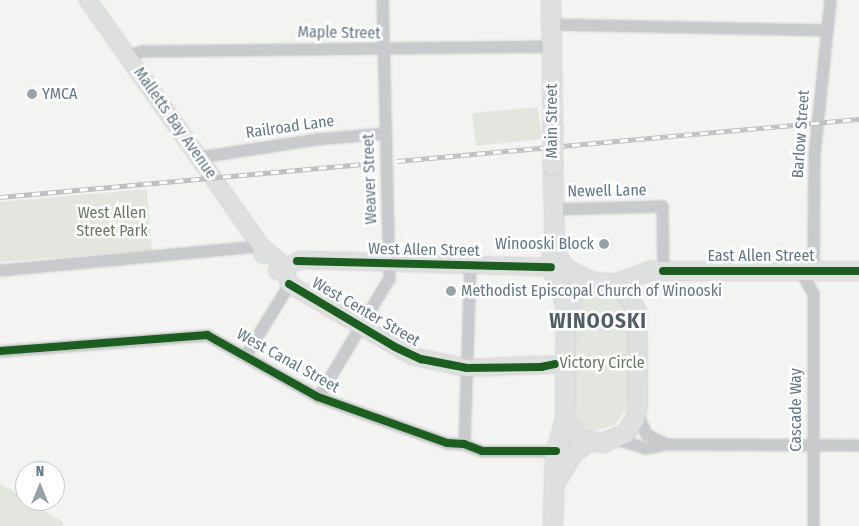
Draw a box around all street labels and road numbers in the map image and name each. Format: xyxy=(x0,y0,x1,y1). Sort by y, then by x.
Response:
street label: Maple Street xyxy=(297,23,381,43)
street label: Malletts Bay Avenue xyxy=(129,64,221,182)
street label: Main Street xyxy=(542,84,562,158)
street label: Barlow Street xyxy=(788,89,814,179)
street label: Railroad Lane xyxy=(244,111,336,143)
street label: Weaver Street xyxy=(359,133,381,225)
street label: Newell Lane xyxy=(567,181,647,201)
street label: West Allen Street xyxy=(368,239,480,261)
street label: East Allen Street xyxy=(707,246,815,266)
street label: West Center Street xyxy=(309,273,423,351)
street label: West Canal Street xyxy=(233,325,343,397)
street label: Cascade Way xyxy=(786,368,806,452)

